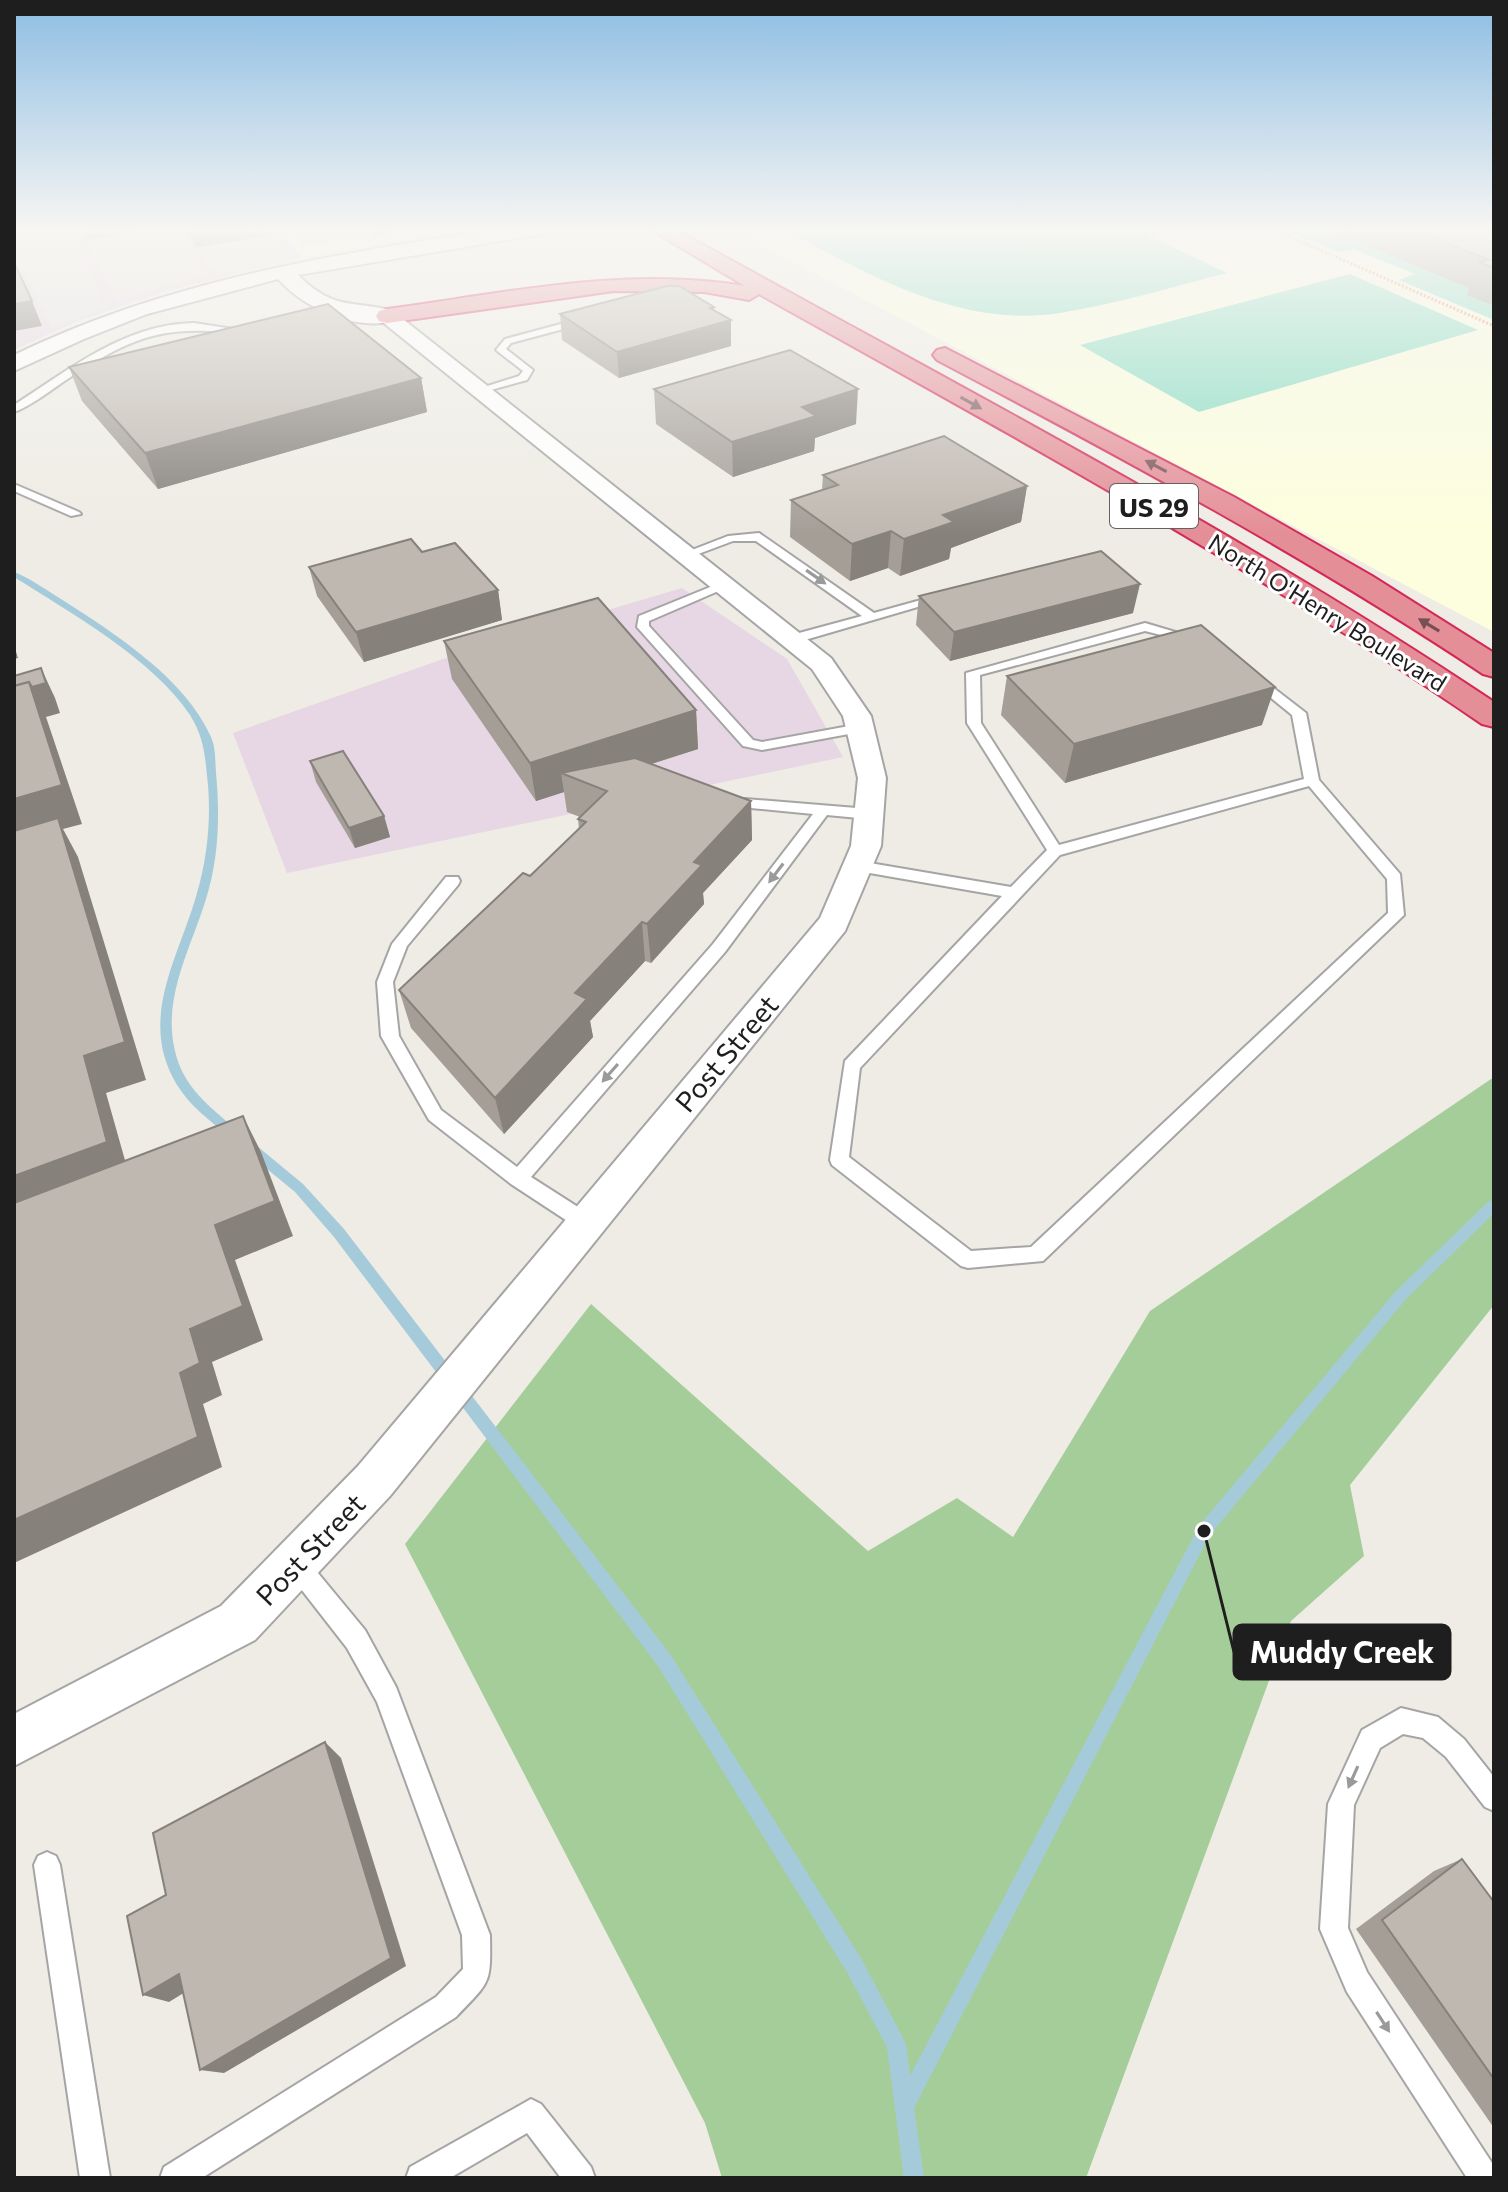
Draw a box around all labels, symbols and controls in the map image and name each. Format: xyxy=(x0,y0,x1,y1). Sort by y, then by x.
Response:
one-way arrow xyxy=(960,395,982,409)
one-way arrow xyxy=(1144,459,1167,472)
road number: US 29 xyxy=(1110,484,1198,528)
street label: North O'Henry Boulevard xyxy=(1204,527,1452,697)
one-way arrow xyxy=(805,569,826,584)
one-way arrow xyxy=(1418,618,1440,632)
one-way arrow xyxy=(768,863,784,883)
street label: Post Street xyxy=(667,988,785,1118)
one-way arrow xyxy=(602,1063,619,1083)
street label: Post Street xyxy=(248,1486,372,1612)
callout: Muddy Creek xyxy=(1234,1625,1450,1679)
text: Muddy Creek xyxy=(1250,1632,1434,1669)
one-way arrow xyxy=(1346,1766,1360,1789)
one-way arrow xyxy=(1375,2012,1390,2033)

